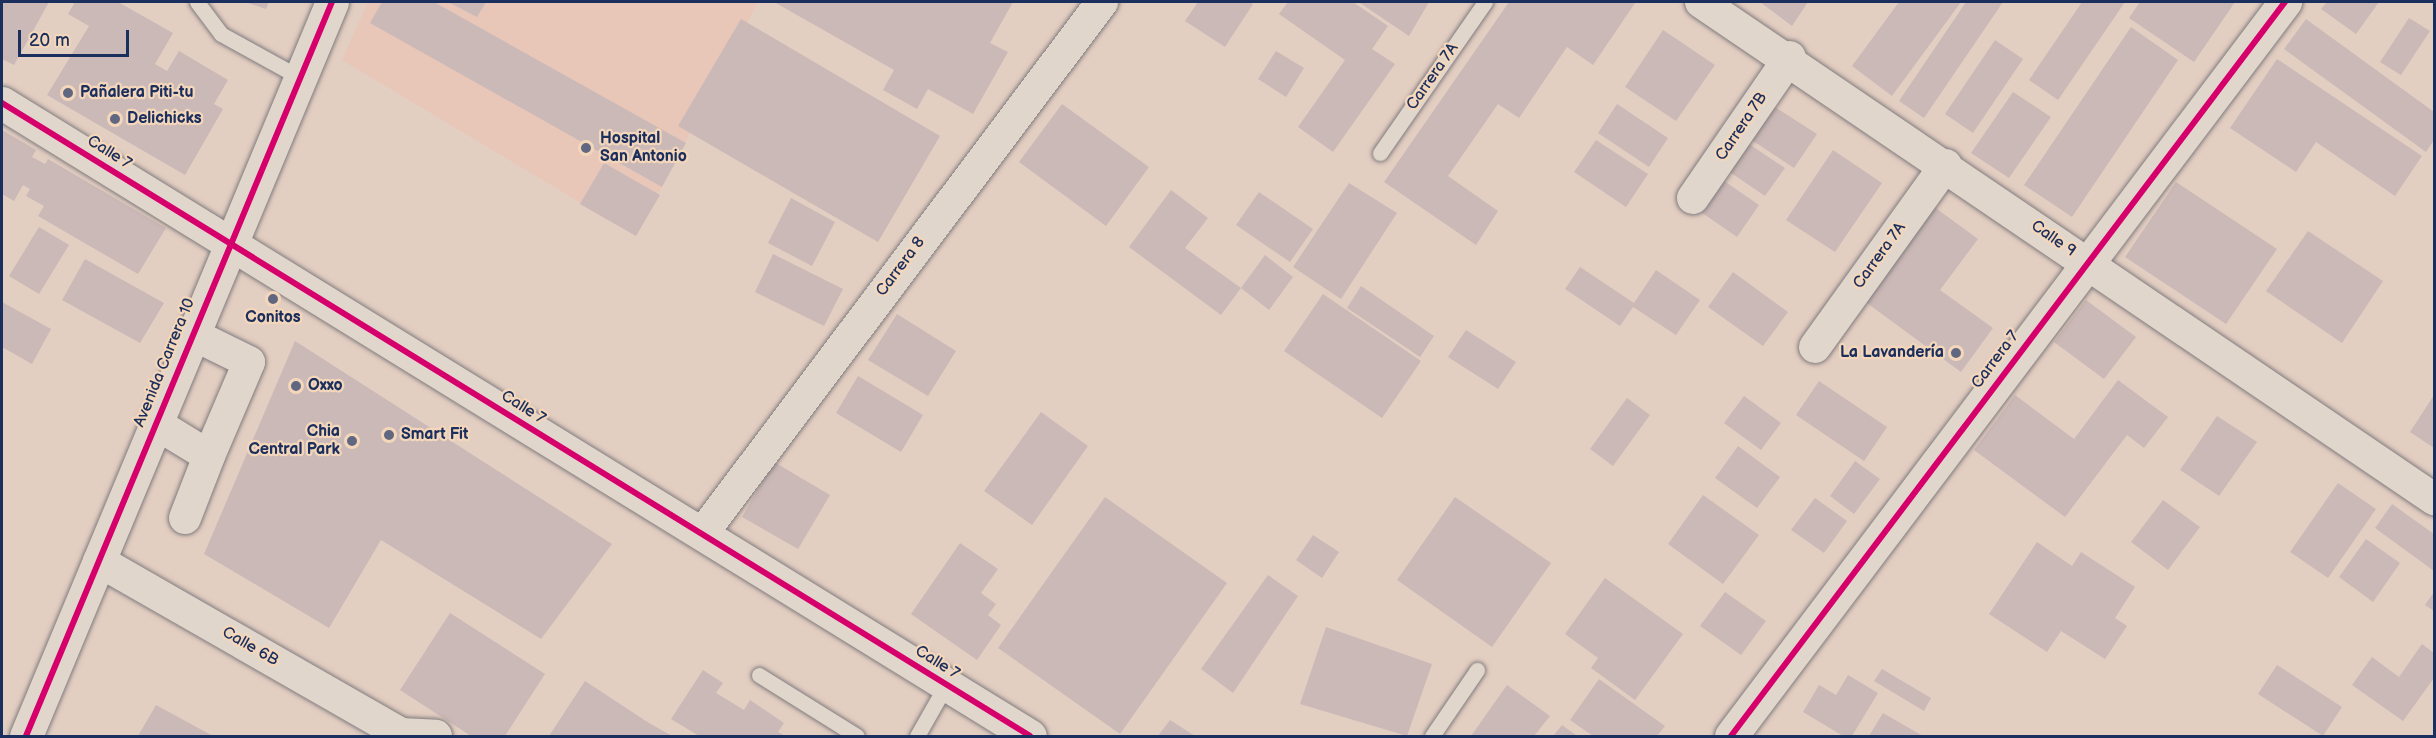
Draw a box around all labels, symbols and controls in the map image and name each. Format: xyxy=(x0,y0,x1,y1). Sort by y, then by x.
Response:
scale bar xyxy=(21,18,132,56)
text: 20 m xyxy=(29,30,70,51)
street label: Carrera 7A xyxy=(1403,40,1463,114)
place label: Pañalera Piti-tu xyxy=(80,83,193,103)
marker: Pañalera Piti-tu xyxy=(61,86,75,100)
street label: Carrera 7B xyxy=(1712,89,1772,165)
place label: Delichicks xyxy=(127,109,202,129)
marker: Delichicks xyxy=(108,112,122,126)
place label: Hospital San Antonio xyxy=(600,129,687,167)
street label: Calle 7 xyxy=(83,132,135,174)
marker: Hospital San Antonio xyxy=(577,139,595,157)
street label: Calle 9 xyxy=(2027,217,2079,261)
street label: Carrera 7A xyxy=(1849,219,1911,293)
street label: Carrera 8 xyxy=(872,234,930,300)
marker: Conitos xyxy=(266,292,280,306)
street label: Avenida Carrera 10 xyxy=(130,296,200,430)
place label: Conitos xyxy=(245,308,301,328)
street label: Carrera 7 xyxy=(1968,327,2024,393)
place label: La Lavandería xyxy=(1840,343,1944,363)
marker: La Lavandería xyxy=(1949,346,1963,360)
place label: Oxxo xyxy=(308,376,343,396)
marker: Oxxo xyxy=(289,379,303,393)
street label: Calle 7 xyxy=(497,387,549,429)
place label: Chia Central Park xyxy=(248,422,340,460)
place label: Smart Fit xyxy=(401,425,468,445)
marker: Smart Fit xyxy=(382,428,396,442)
marker: Chia Central Park xyxy=(345,434,359,448)
street label: Calle 6B xyxy=(218,623,282,671)
street label: Calle 7 xyxy=(911,642,963,684)

